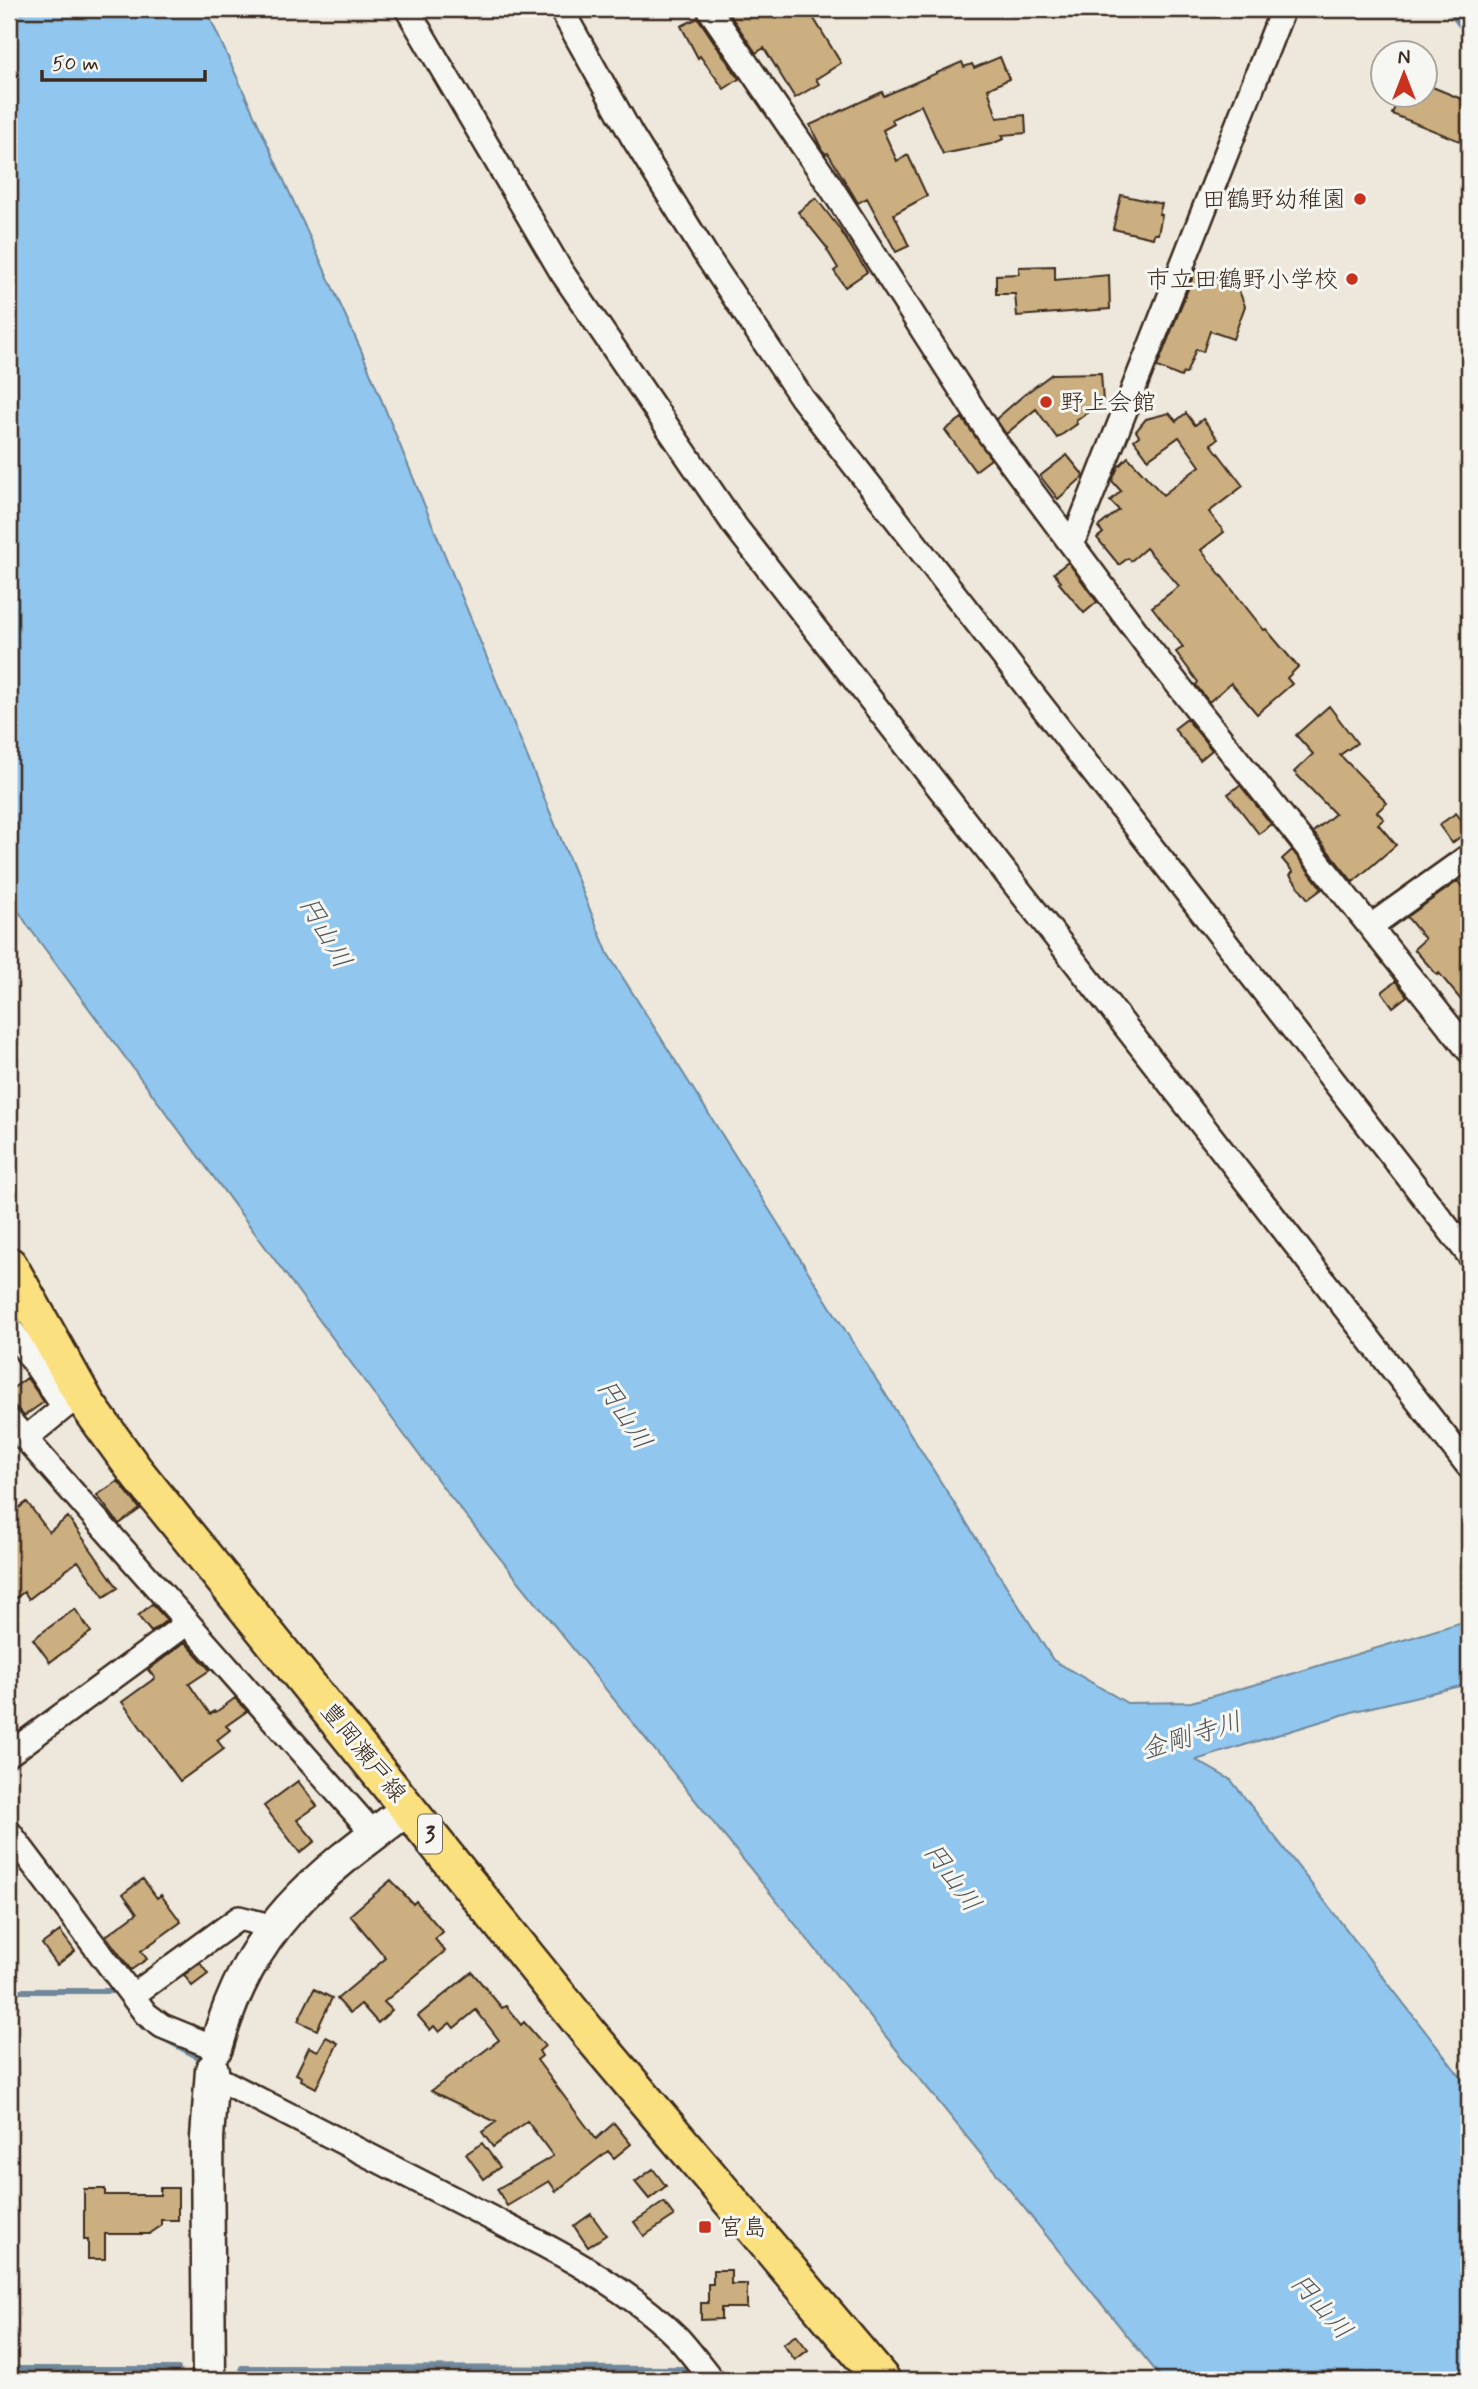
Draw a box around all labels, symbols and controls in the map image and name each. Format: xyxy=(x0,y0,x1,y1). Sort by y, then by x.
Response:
scale bar xyxy=(42,38,205,82)
north arrow xyxy=(1370,38,1440,108)
text: N xyxy=(1398,46,1410,71)
text: 50 m xyxy=(52,50,99,78)
place label: 田鶴野幼稚園 xyxy=(1202,185,1346,216)
marker: 田鶴野幼稚園 xyxy=(1352,191,1368,207)
place label: 市立田鶴野小学校 xyxy=(1146,265,1338,296)
marker: 市立田鶴野小学校 xyxy=(1344,271,1360,287)
place label: 野上会館 xyxy=(1060,388,1156,419)
marker: 野上会館 xyxy=(1038,394,1054,410)
water label: 円山川 xyxy=(290,891,358,975)
water label: 円山川 xyxy=(588,1373,659,1457)
street label: 豊岡瀬戸線 xyxy=(313,1697,413,1809)
water label: 金剛寺川 xyxy=(1137,1705,1246,1768)
road number: 3 xyxy=(418,1814,442,1854)
water label: 円山川 xyxy=(915,1837,988,1920)
place label: 宮島 xyxy=(719,2213,767,2244)
marker: 宮島 xyxy=(697,2219,713,2235)
water label: 円山川 xyxy=(1282,2267,1359,2348)

